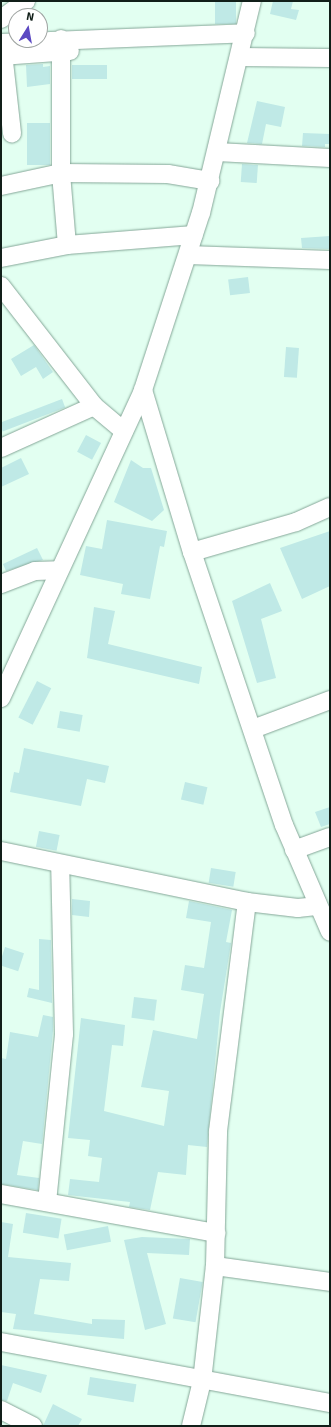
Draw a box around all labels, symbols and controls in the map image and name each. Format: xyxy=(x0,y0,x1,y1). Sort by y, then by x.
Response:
north arrow xyxy=(8,8,48,48)
text: N xyxy=(25,10,35,24)

